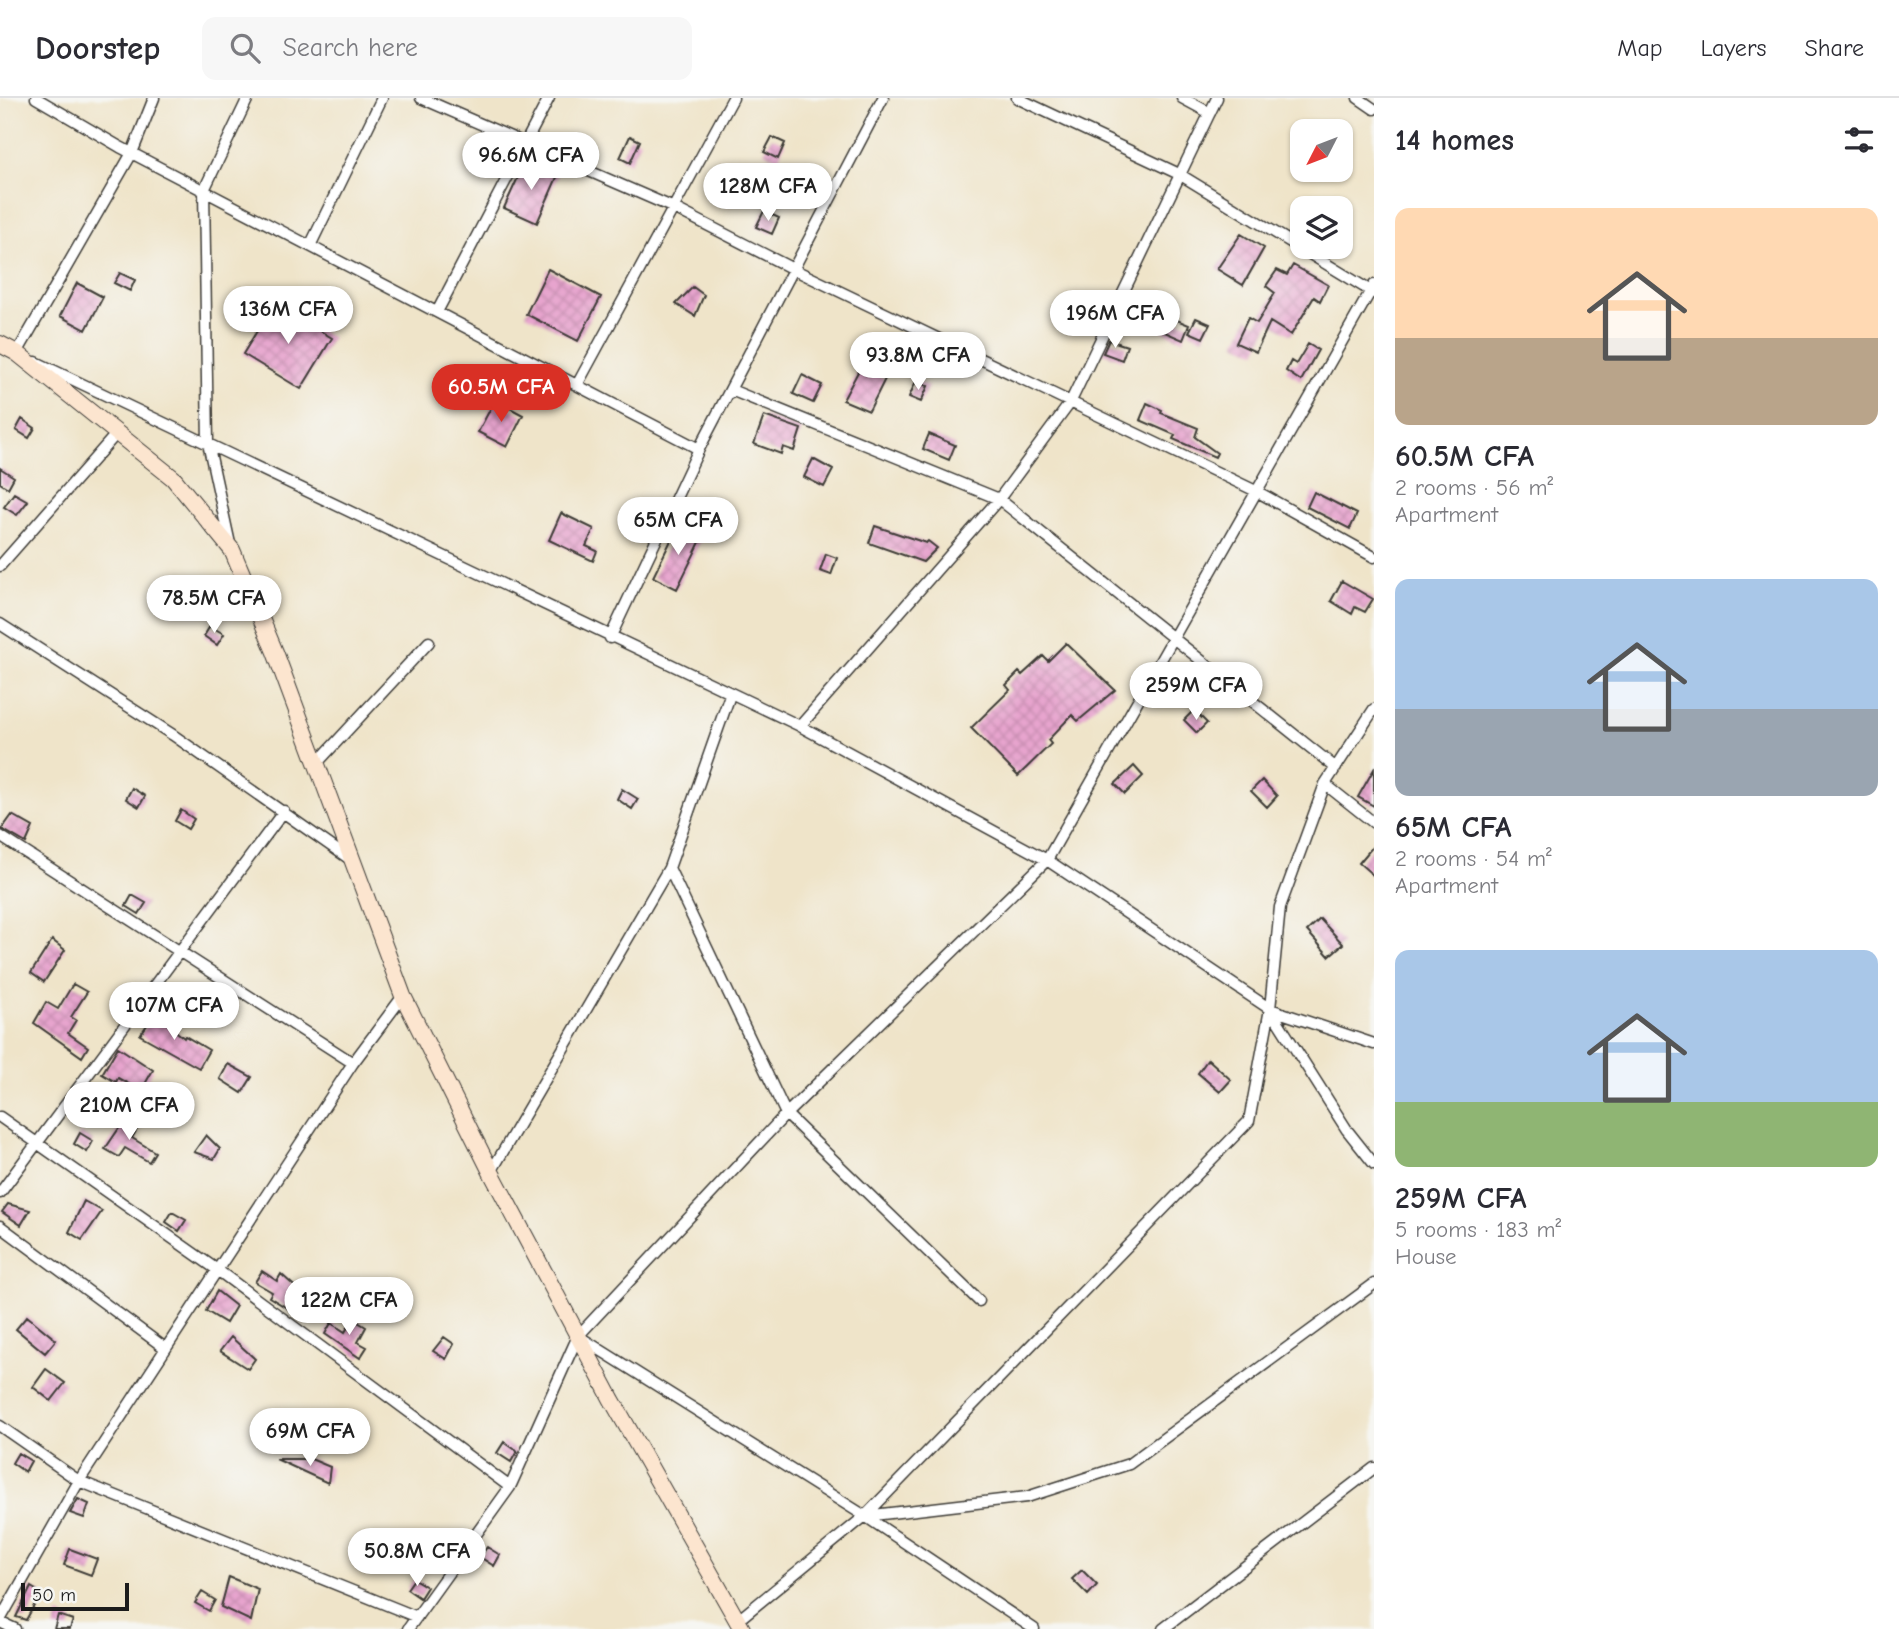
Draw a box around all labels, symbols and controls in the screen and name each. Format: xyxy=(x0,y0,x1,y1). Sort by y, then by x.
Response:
search box xyxy=(202,17,692,80)
text: Doorstep xyxy=(35,29,160,67)
icon: search xyxy=(226,29,264,67)
text: Search here xyxy=(282,33,418,63)
text: Map xyxy=(1617,34,1663,62)
text: Layers xyxy=(1701,34,1766,62)
text: Share xyxy=(1804,34,1864,62)
north arrow xyxy=(1290,119,1353,182)
map controls xyxy=(1290,119,1353,259)
icon: filters xyxy=(1840,121,1878,159)
text: 14 homes xyxy=(1395,123,1514,158)
pin: 96.6M CFA xyxy=(451,132,611,192)
text: 96.6M CFA xyxy=(478,141,584,168)
pin: 128M CFA xyxy=(696,164,840,223)
text: 128M CFA xyxy=(719,172,817,199)
button: layers xyxy=(1290,196,1353,259)
icon: home xyxy=(1574,253,1700,379)
pin: 136M CFA xyxy=(216,286,360,346)
pin: 196M CFA xyxy=(1043,290,1187,350)
text: 136M CFA xyxy=(239,295,337,322)
text: 196M CFA xyxy=(1066,299,1164,326)
pin: 93.8M CFA xyxy=(838,332,998,392)
text: 93.8M CFA xyxy=(866,341,970,368)
pin: 60.5M CFA xyxy=(421,364,581,424)
text: 60.5M CFA xyxy=(448,373,554,400)
text: 60.5M CFA xyxy=(1395,439,1534,474)
text: 2 rooms · 56 m² xyxy=(1395,474,1553,501)
pin: 65M CFA xyxy=(613,498,743,557)
text: Apartment xyxy=(1395,501,1498,528)
text: 65M CFA xyxy=(633,506,723,533)
pin: 78.5M CFA xyxy=(134,575,294,635)
text: 78.5M CFA xyxy=(163,584,265,611)
icon: home xyxy=(1574,624,1700,750)
pin: 259M CFA xyxy=(1124,662,1268,722)
text: 259M CFA xyxy=(1146,671,1246,698)
text: 65M CFA xyxy=(1395,810,1512,845)
text: 2 rooms · 54 m² xyxy=(1395,845,1552,872)
text: Apartment xyxy=(1395,872,1498,899)
pin: 107M CFA xyxy=(102,982,246,1042)
text: 107M CFA xyxy=(125,991,223,1018)
icon: home xyxy=(1574,995,1700,1121)
pin: 210M CFA xyxy=(57,1082,201,1142)
text: 210M CFA xyxy=(80,1091,178,1118)
text: 259M CFA xyxy=(1395,1181,1527,1216)
text: 5 rooms · 183 m² xyxy=(1395,1216,1561,1243)
text: House xyxy=(1395,1243,1457,1270)
pin: 122M CFA xyxy=(277,1278,421,1337)
text: 122M CFA xyxy=(300,1286,398,1313)
pin: 69M CFA xyxy=(245,1408,375,1468)
text: 69M CFA xyxy=(265,1417,355,1444)
pin: 50.8M CFA xyxy=(337,1528,497,1588)
text: 50.8M CFA xyxy=(364,1537,470,1564)
scale bar xyxy=(21,1580,130,1612)
text: 50 m xyxy=(32,1584,76,1606)

